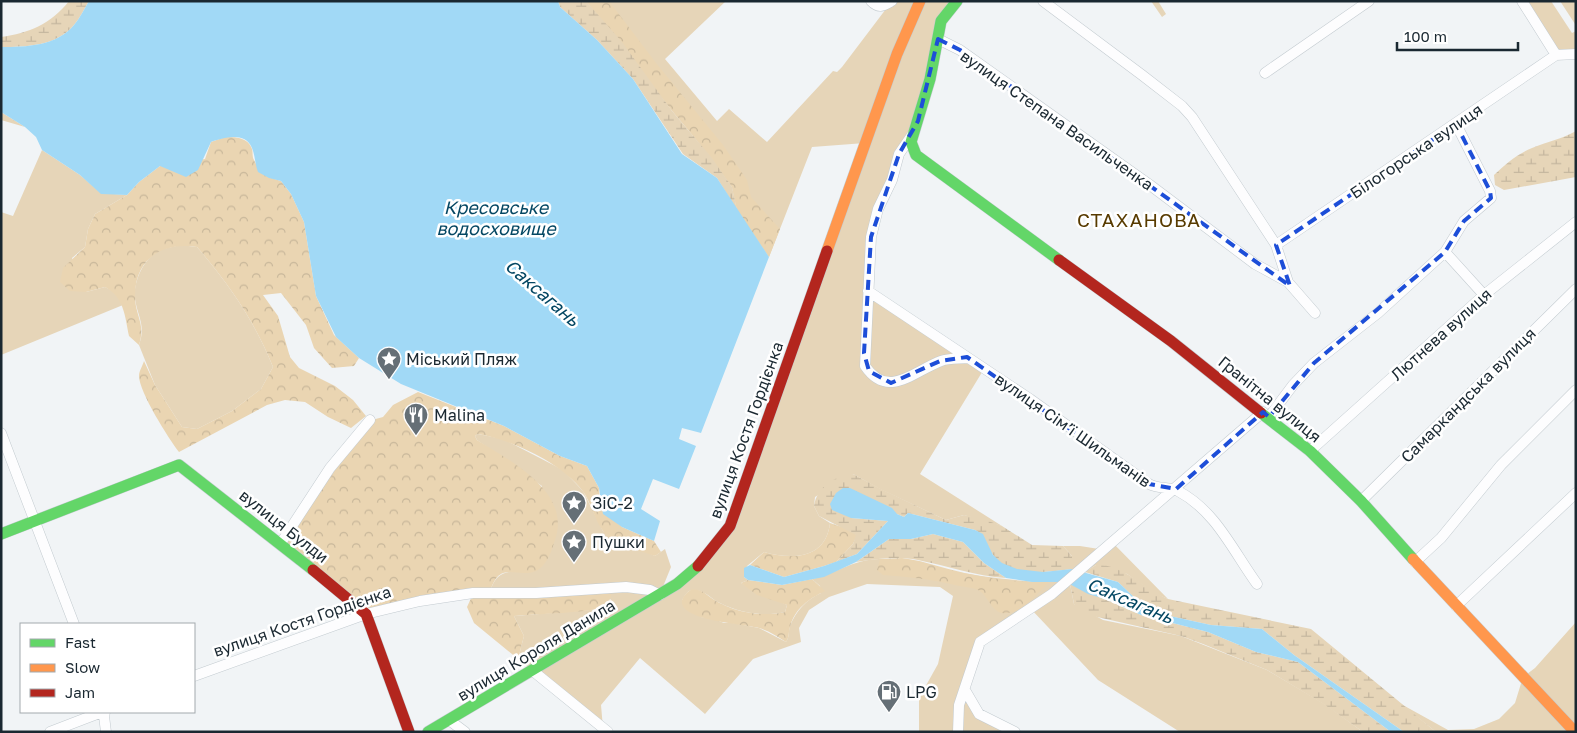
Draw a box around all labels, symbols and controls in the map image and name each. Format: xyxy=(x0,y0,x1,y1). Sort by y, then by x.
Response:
scale bar xyxy=(1397,20,1518,52)
text: 100 m xyxy=(1404,27,1447,45)
street label: вулиця Степана Васильченка xyxy=(957,46,1157,194)
street label: Білогорська вулиця xyxy=(1346,99,1486,203)
water label: Кресовське водосховище xyxy=(436,196,557,239)
district label: СТАХАНОВА xyxy=(1077,208,1201,231)
water label: Саксагань xyxy=(501,254,585,331)
street label: Лютнева вулиця xyxy=(1387,284,1495,384)
street label: Самаркандська вулиця xyxy=(1396,323,1540,467)
street label: вулиця Костя Гордієнка xyxy=(705,339,787,521)
place icon: Міський Пляж xyxy=(376,346,402,380)
place label: Міський Пляж xyxy=(406,349,517,369)
street label: Гранітна вулиця xyxy=(1215,351,1325,447)
street label: вулиця Сімʼї Шильманів xyxy=(991,369,1155,491)
restaurant icon: Malina xyxy=(403,402,429,436)
place label: Malina xyxy=(434,405,485,425)
street label: вулиця Булди xyxy=(236,485,332,567)
place icon: ЗіС-2 xyxy=(561,490,587,524)
place label: ЗіС-2 xyxy=(592,493,633,513)
place icon: Пушки xyxy=(561,529,587,563)
place label: Пушки xyxy=(592,532,645,552)
water label: Саксагань xyxy=(1084,572,1177,628)
street label: вулиця Костя Гордієнка xyxy=(210,581,394,661)
street label: вулиця Короля Данила xyxy=(453,595,619,705)
legend xyxy=(20,623,195,713)
text: Fast xyxy=(65,633,96,651)
text: Slow xyxy=(65,658,100,676)
fuel station icon: LPG xyxy=(876,679,902,713)
place label: LPG xyxy=(906,682,937,702)
text: Jam xyxy=(65,683,95,701)

